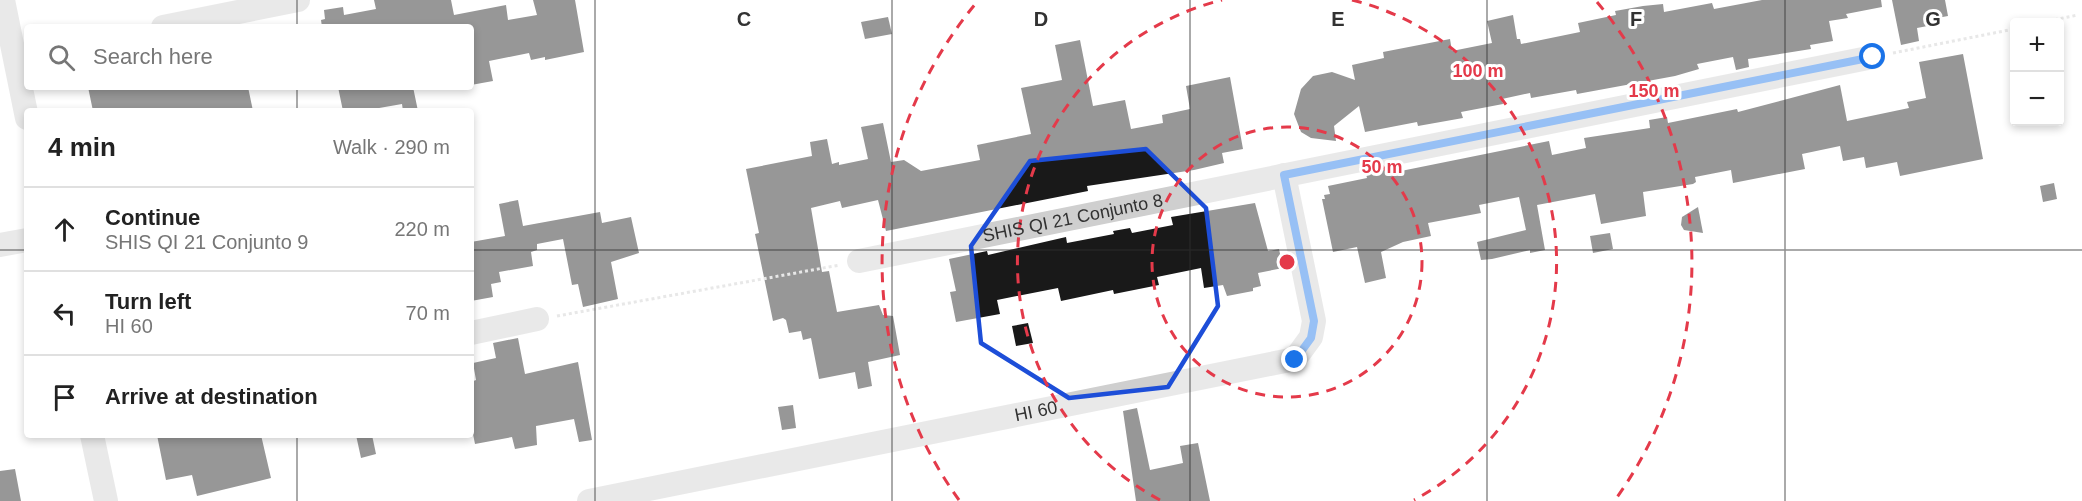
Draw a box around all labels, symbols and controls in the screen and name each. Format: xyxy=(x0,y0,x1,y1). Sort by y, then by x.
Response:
text: C xyxy=(737,8,751,30)
text: D xyxy=(1034,8,1048,30)
text: E xyxy=(1331,8,1345,30)
text: F xyxy=(1630,8,1642,30)
text: G xyxy=(1925,8,1941,30)
map controls xyxy=(2010,18,2064,126)
button: + xyxy=(2010,18,2064,72)
search box xyxy=(24,24,474,90)
icon: search xyxy=(45,41,78,74)
route start xyxy=(1859,43,1885,69)
text: Search here xyxy=(93,44,213,69)
text: 100 m xyxy=(1452,61,1504,81)
button: − xyxy=(2010,72,2064,126)
text: 150 m xyxy=(1628,81,1680,101)
text: 4 min xyxy=(48,132,116,162)
text: Walk · 290 m xyxy=(333,136,450,158)
text: 50 m xyxy=(1361,157,1403,177)
street label: SHIS QI 21 Conjunto 8 xyxy=(981,190,1165,246)
text: Continue xyxy=(105,205,200,230)
icon: ahead xyxy=(48,213,81,246)
text: 220 m xyxy=(394,218,450,240)
text: SHIS QI 21 Conjunto 9 xyxy=(105,231,308,253)
centre of rings xyxy=(1277,252,1297,272)
text: Turn left xyxy=(105,289,191,314)
icon: left xyxy=(48,297,81,330)
text: 70 m xyxy=(406,302,450,324)
text: HI 60 xyxy=(105,315,153,337)
route end xyxy=(1281,346,1307,372)
icon: arrive xyxy=(48,381,81,414)
text: Arrive at destination xyxy=(105,384,318,409)
street label: HI 60 xyxy=(1013,397,1059,425)

